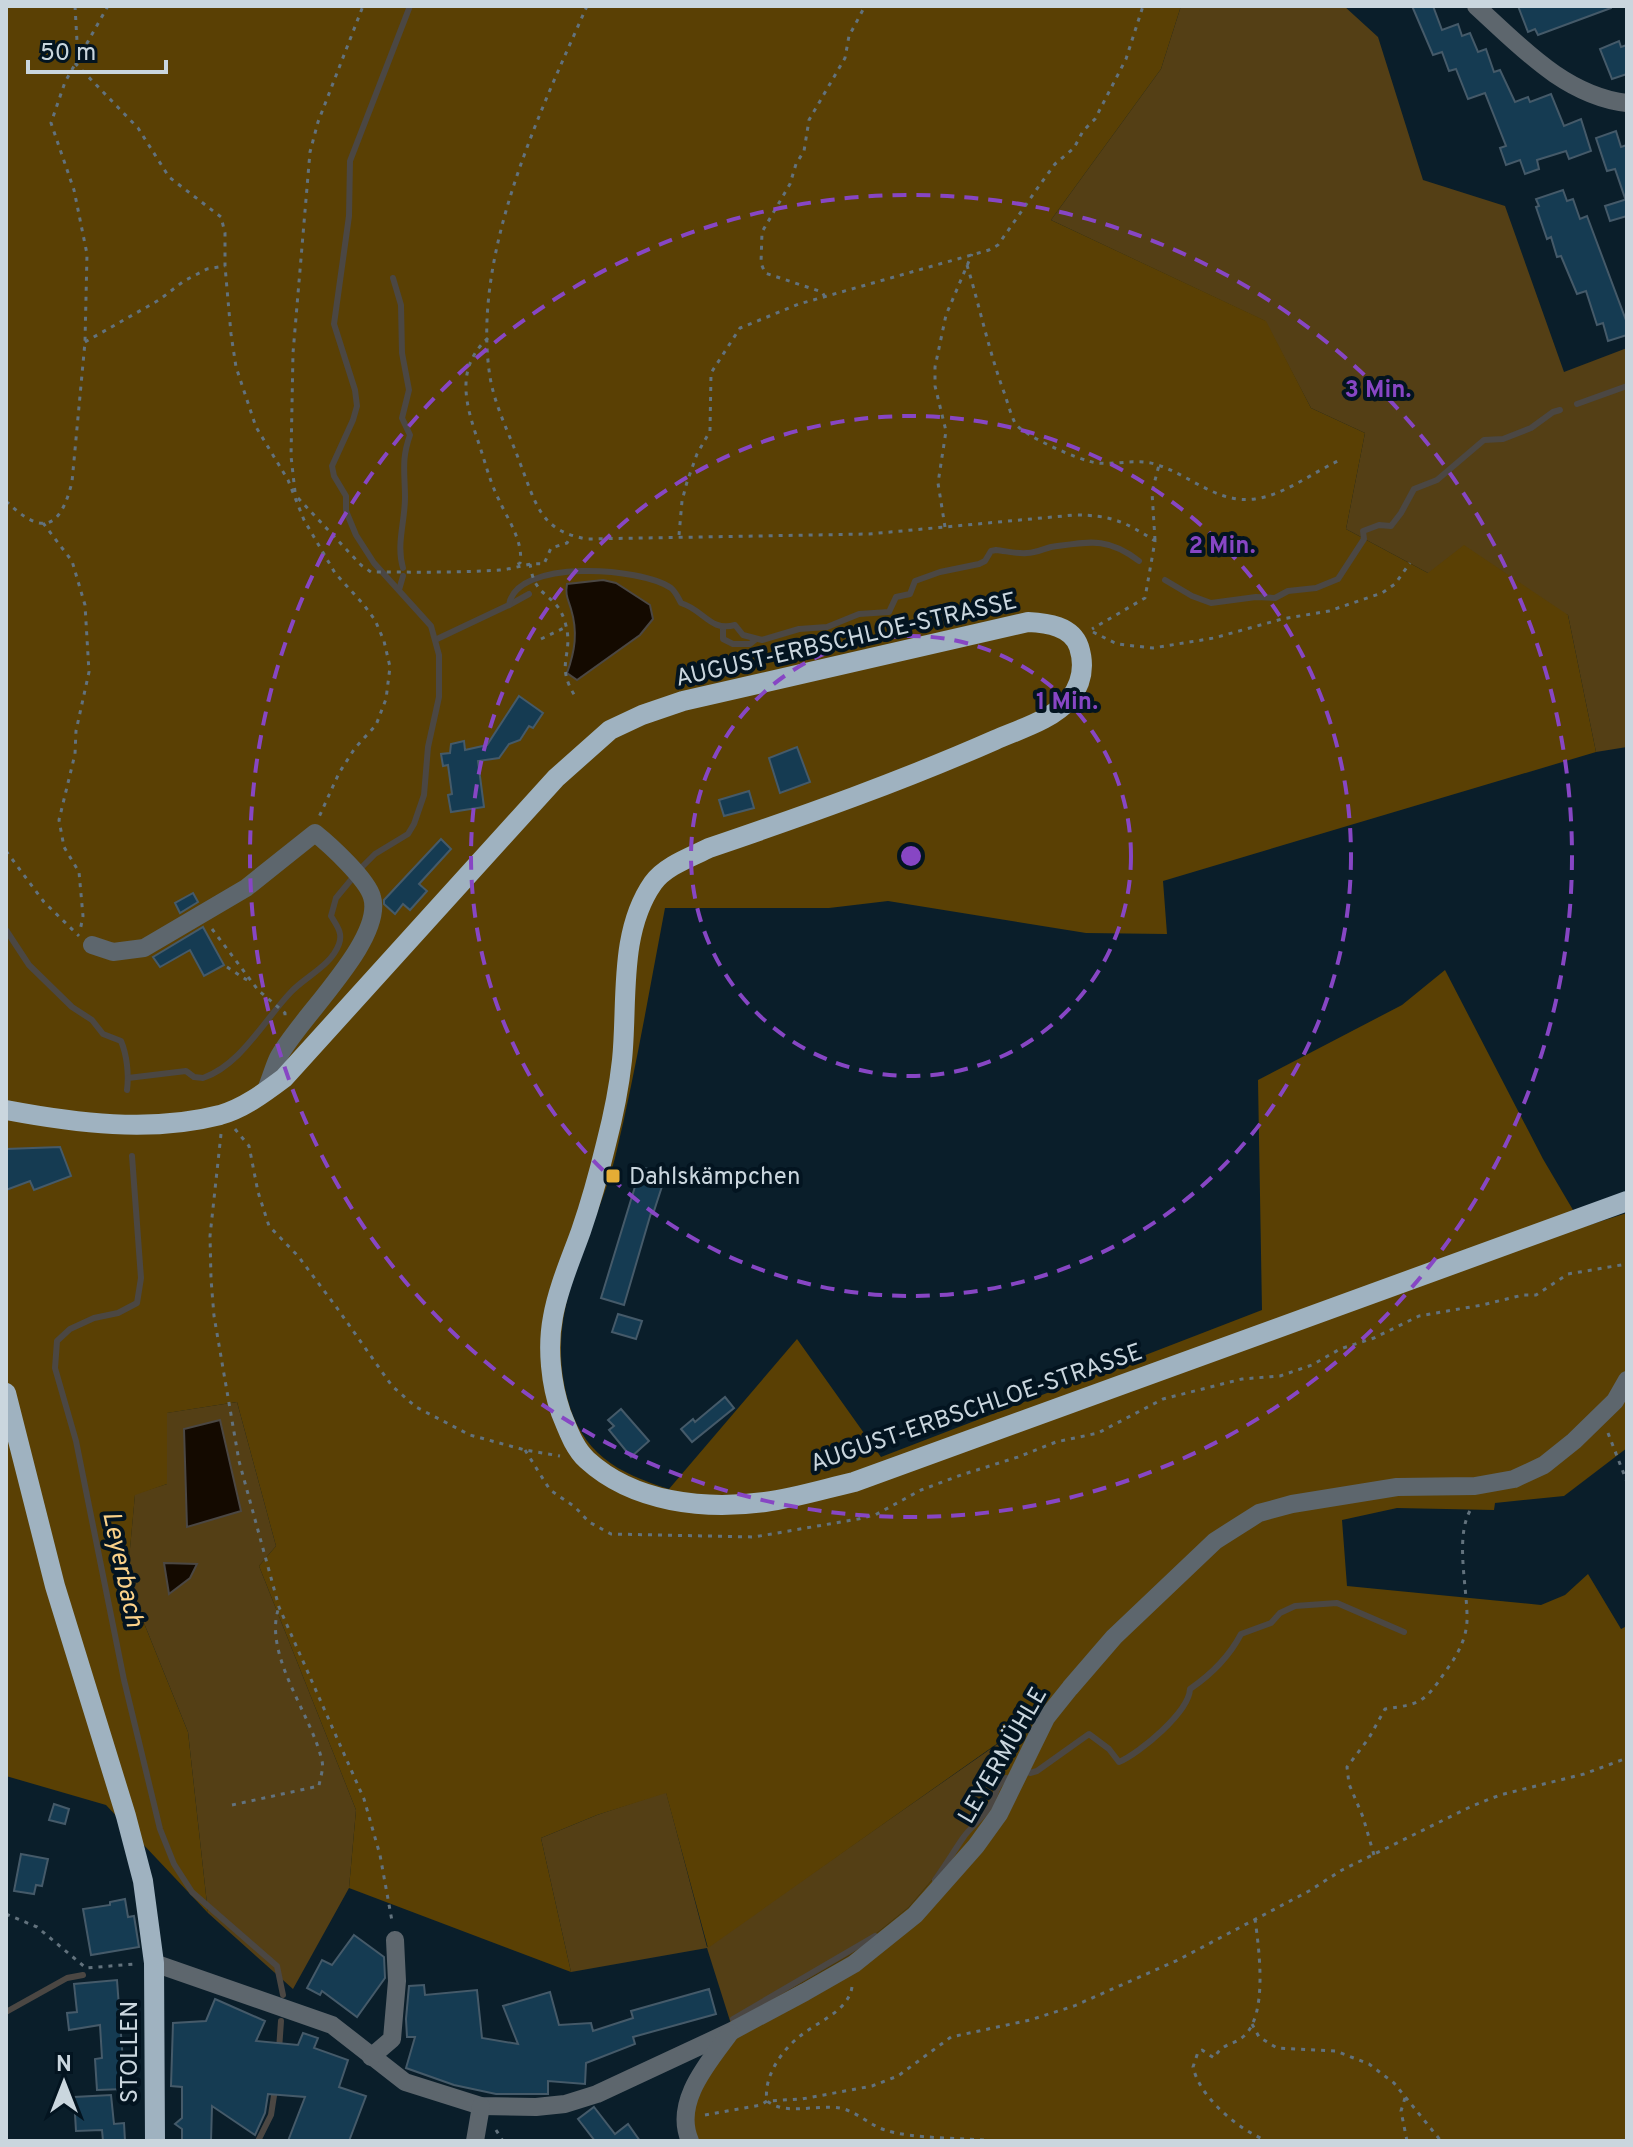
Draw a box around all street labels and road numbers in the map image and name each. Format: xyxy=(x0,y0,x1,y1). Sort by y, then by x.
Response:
street label: AUGUST-ERBSCHLOE-STRASSE xyxy=(673,587,1020,695)
street label: AUGUST-ERBSCHLOE-STRASSE xyxy=(807,1338,1147,1480)
street label: LEYERMÜHLE xyxy=(951,1681,1055,1830)
street label: STOLLEN xyxy=(116,2001,146,2103)

